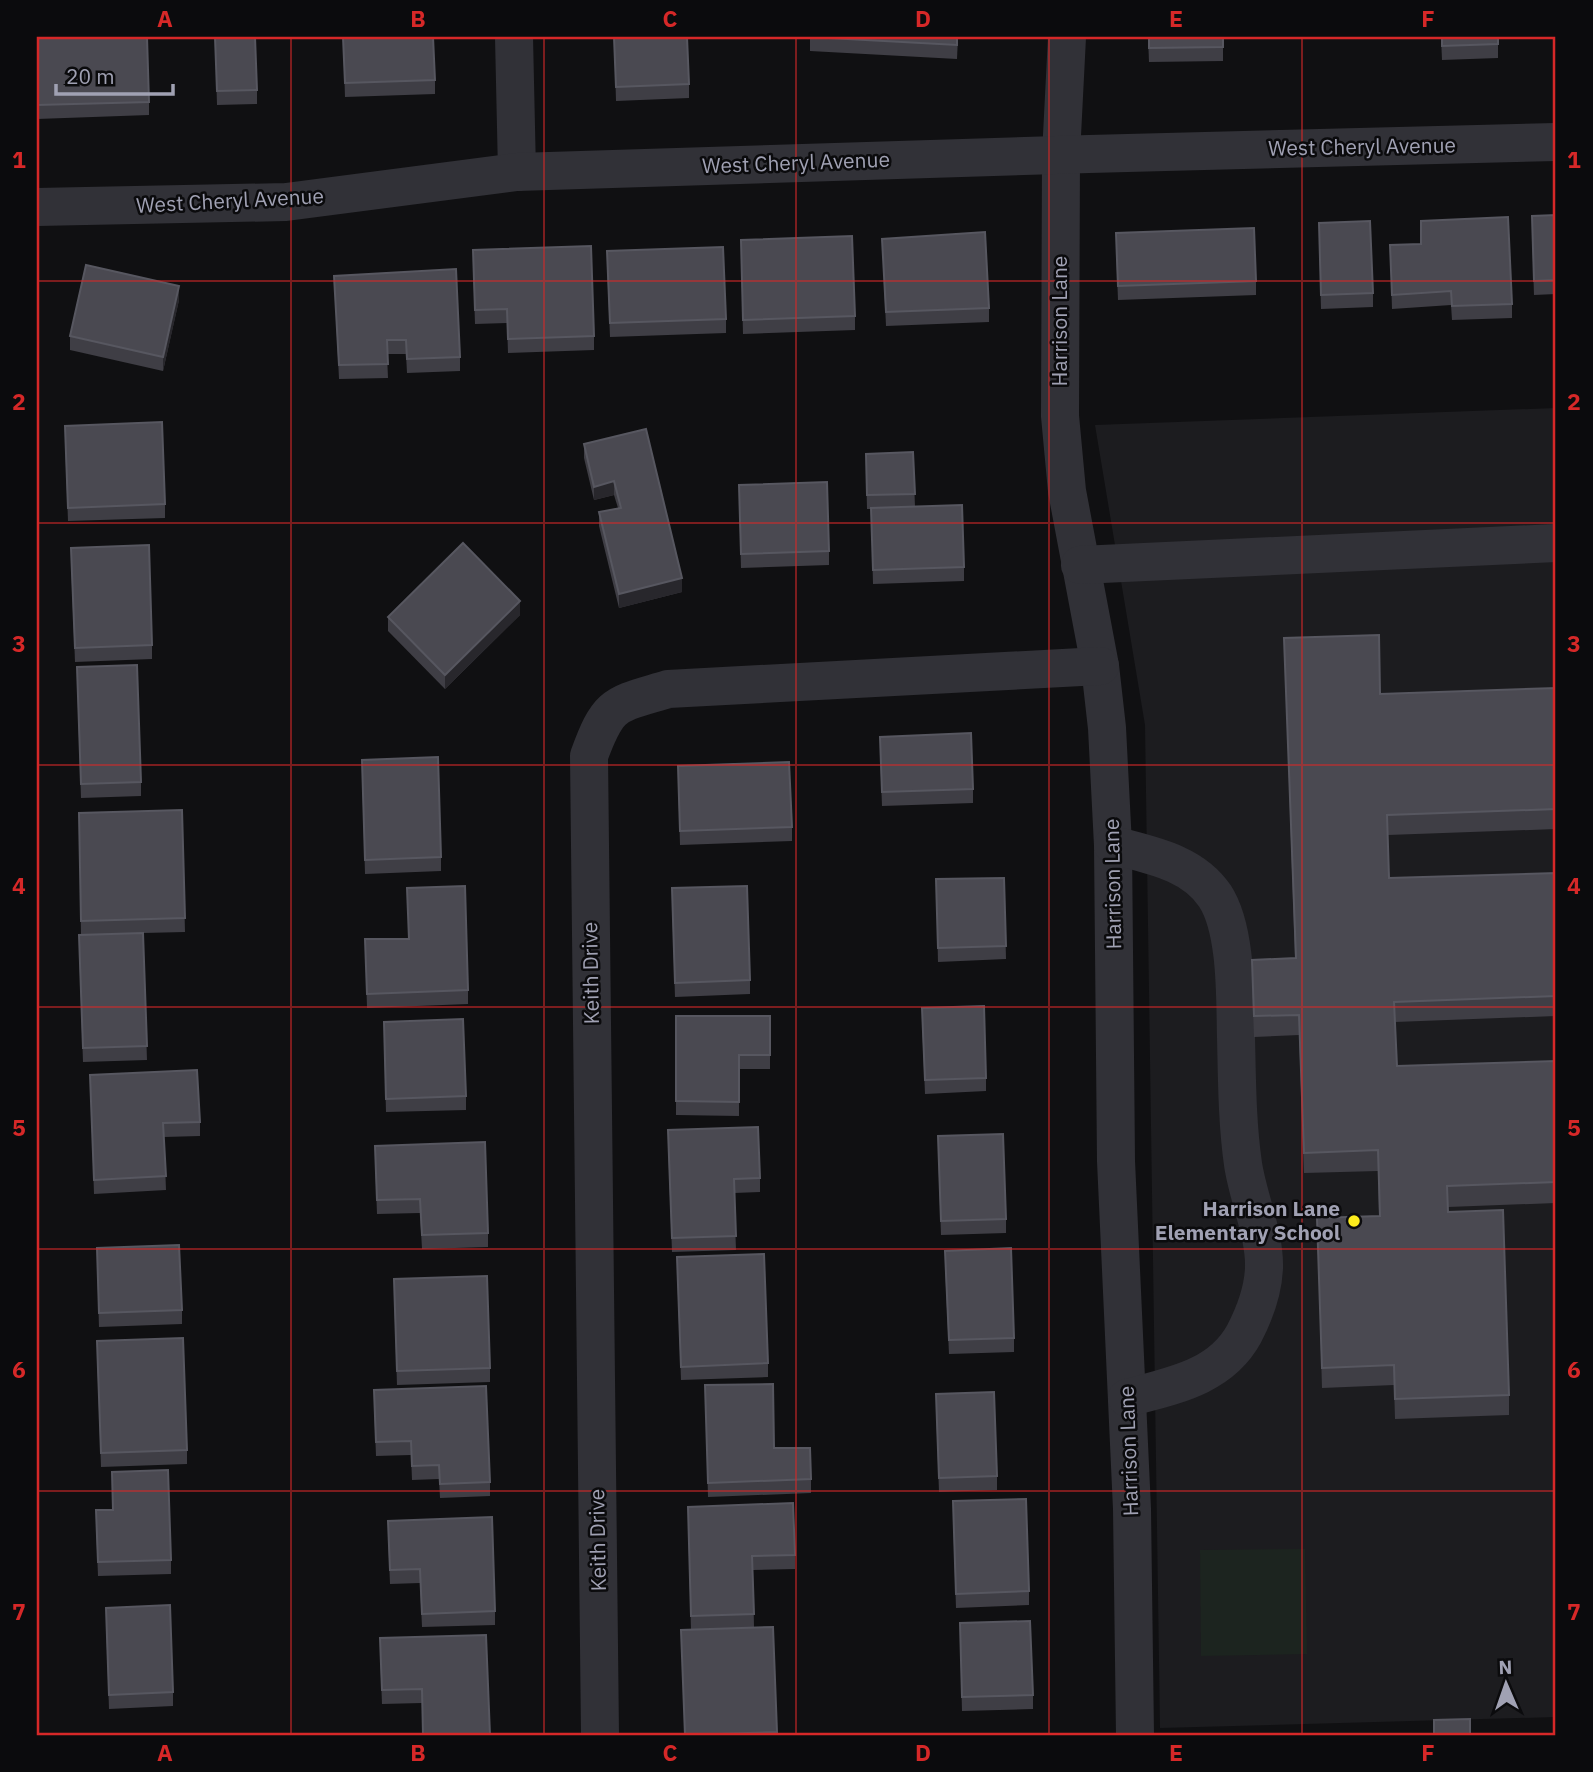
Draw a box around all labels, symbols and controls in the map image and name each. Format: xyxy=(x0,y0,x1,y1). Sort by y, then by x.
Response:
text: A xyxy=(157,3,173,33)
text: B xyxy=(410,3,426,33)
text: C xyxy=(663,3,678,33)
text: D xyxy=(915,3,931,33)
text: E xyxy=(1169,3,1183,33)
text: F xyxy=(1421,3,1435,33)
scale bar xyxy=(56,52,173,96)
text: 20 m xyxy=(66,62,115,90)
street label: West Cheryl Avenue xyxy=(1268,130,1456,162)
text: 1 xyxy=(12,144,26,174)
text: 1 xyxy=(1567,144,1581,174)
street label: West Cheryl Avenue xyxy=(702,145,890,179)
street label: West Cheryl Avenue xyxy=(135,181,325,219)
street label: Harrison Lane xyxy=(1045,256,1073,386)
text: 2 xyxy=(12,386,26,416)
text: 2 xyxy=(1567,386,1581,416)
text: 3 xyxy=(12,628,26,658)
text: 3 xyxy=(1567,628,1581,658)
street label: Harrison Lane xyxy=(1097,818,1127,950)
text: 4 xyxy=(12,870,26,900)
text: 4 xyxy=(1567,870,1581,900)
street label: Keith Drive xyxy=(575,921,605,1025)
text: 5 xyxy=(12,1112,26,1142)
text: 5 xyxy=(1567,1112,1581,1142)
place label: Harrison Lane Elementary School xyxy=(1155,1194,1340,1246)
marker: Harrison Lane Elementary School xyxy=(1346,1213,1362,1229)
text: 6 xyxy=(12,1354,26,1384)
text: 6 xyxy=(1567,1354,1581,1384)
street label: Harrison Lane xyxy=(1112,1385,1144,1517)
street label: Keith Drive xyxy=(582,1488,612,1592)
text: 7 xyxy=(12,1596,26,1626)
text: 7 xyxy=(1567,1596,1581,1626)
north arrow xyxy=(1470,1650,1540,1720)
text: N xyxy=(1498,1655,1513,1679)
text: A xyxy=(157,1737,173,1767)
text: B xyxy=(410,1737,426,1767)
text: C xyxy=(663,1737,678,1767)
text: D xyxy=(915,1737,931,1767)
text: E xyxy=(1169,1737,1183,1767)
text: F xyxy=(1421,1737,1435,1767)

